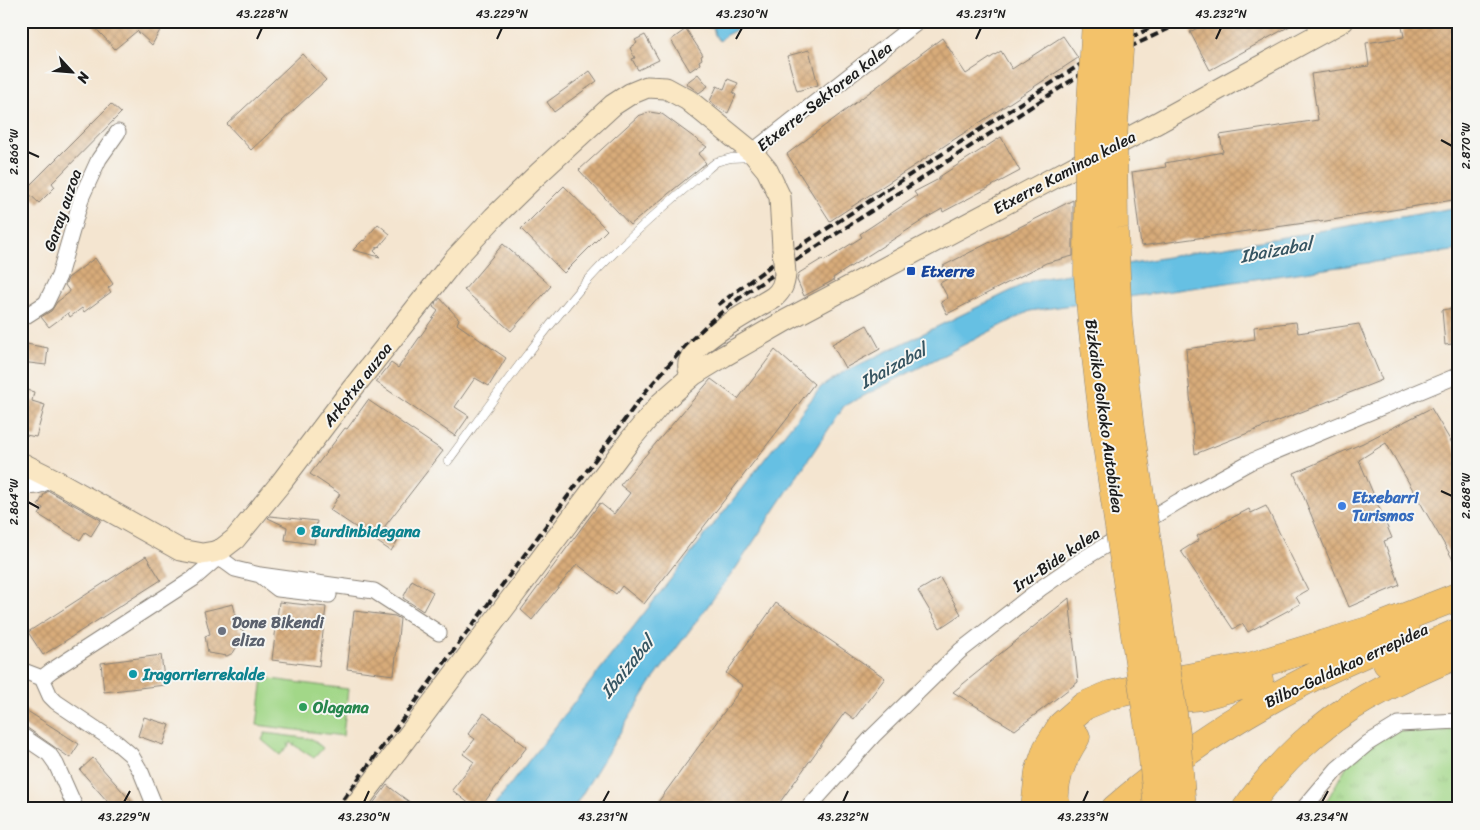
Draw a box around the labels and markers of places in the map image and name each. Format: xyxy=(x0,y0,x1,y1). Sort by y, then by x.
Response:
place label: Etxerre xyxy=(921,257,975,286)
marker: Etxerre xyxy=(905,265,917,277)
place label: Etxebarri Turismos xyxy=(1352,483,1419,530)
marker: Etxebarri Turismos xyxy=(1336,500,1348,512)
place label: Burdinbidegana xyxy=(311,517,421,546)
marker: Burdinbidegana xyxy=(295,525,307,537)
place label: Done Bikendi eliza xyxy=(231,608,325,655)
marker: Done Bikendi eliza xyxy=(216,625,228,637)
place label: Iragorrierrekalde xyxy=(142,660,266,689)
marker: Iragorrierrekalde xyxy=(127,668,139,680)
place label: Olagana xyxy=(312,693,370,722)
marker: Olagana xyxy=(297,701,309,713)

